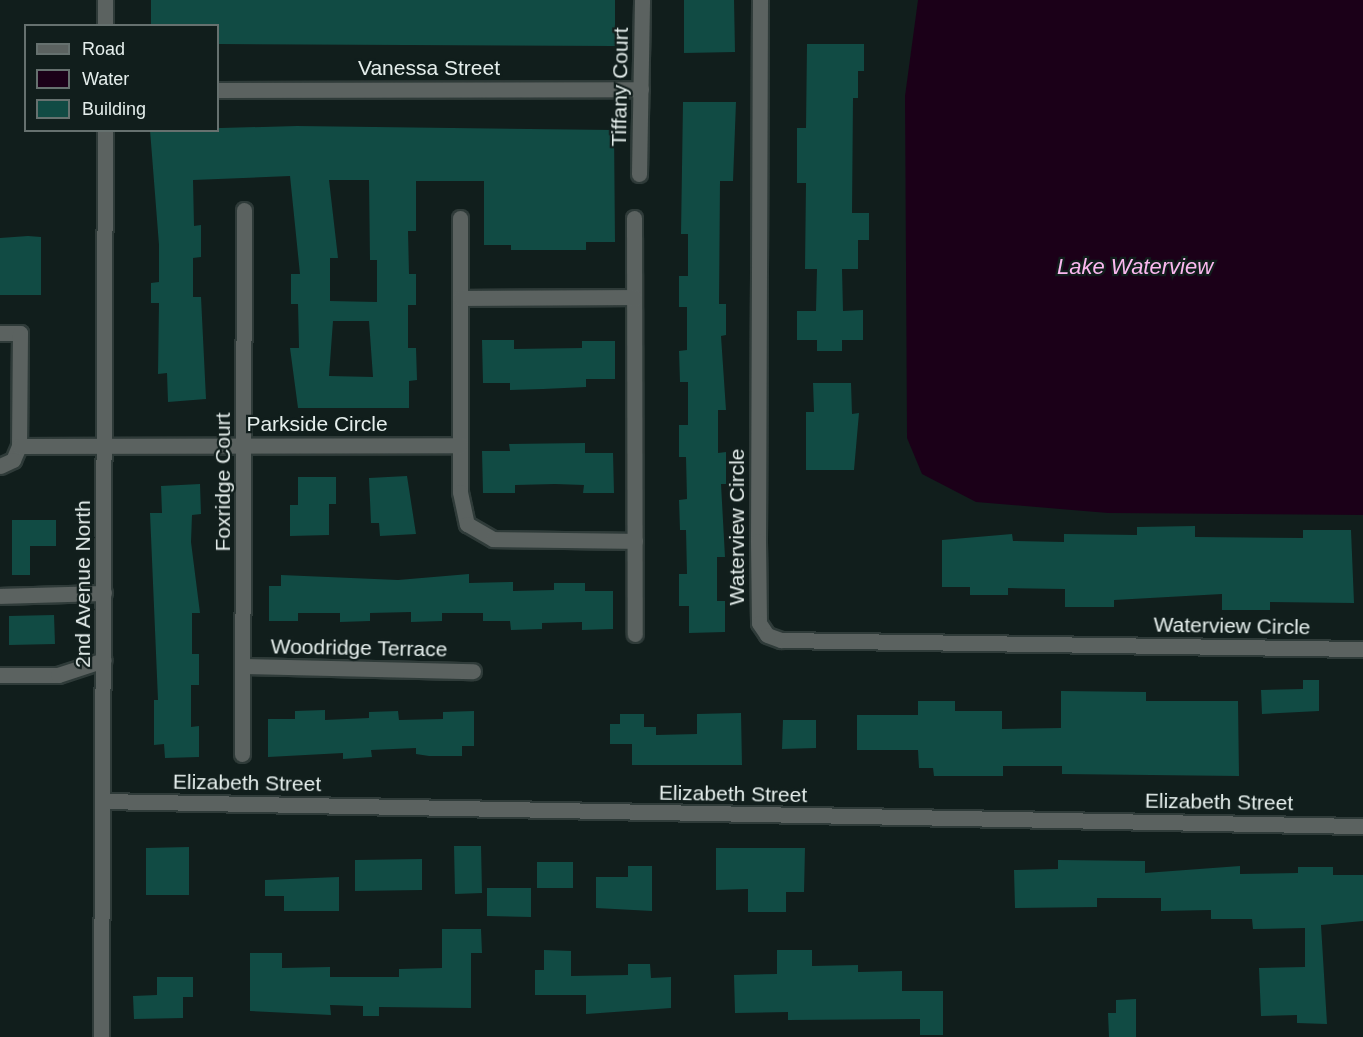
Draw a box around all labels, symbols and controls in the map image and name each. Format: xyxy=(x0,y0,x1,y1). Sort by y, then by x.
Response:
legend xyxy=(24,24,219,132)
street label: Tiffany Court xyxy=(606,27,634,147)
text: Road xyxy=(82,39,125,59)
street label: Vanessa Street xyxy=(358,55,500,81)
text: Water xyxy=(82,69,129,89)
text: Building xyxy=(82,99,146,119)
water label: Lake Waterview xyxy=(1057,254,1213,280)
street label: Parkside Circle xyxy=(246,411,388,437)
street label: Foxridge Court xyxy=(210,413,236,551)
street label: Waterview Circle xyxy=(724,449,750,605)
street label: 2nd Avenue North xyxy=(70,500,96,668)
street label: Waterview Circle xyxy=(1153,612,1311,640)
street label: Woodridge Terrace xyxy=(270,634,448,662)
street label: Elizabeth Street xyxy=(173,769,321,797)
street label: Elizabeth Street xyxy=(659,780,807,808)
street label: Elizabeth Street xyxy=(1145,788,1293,816)

